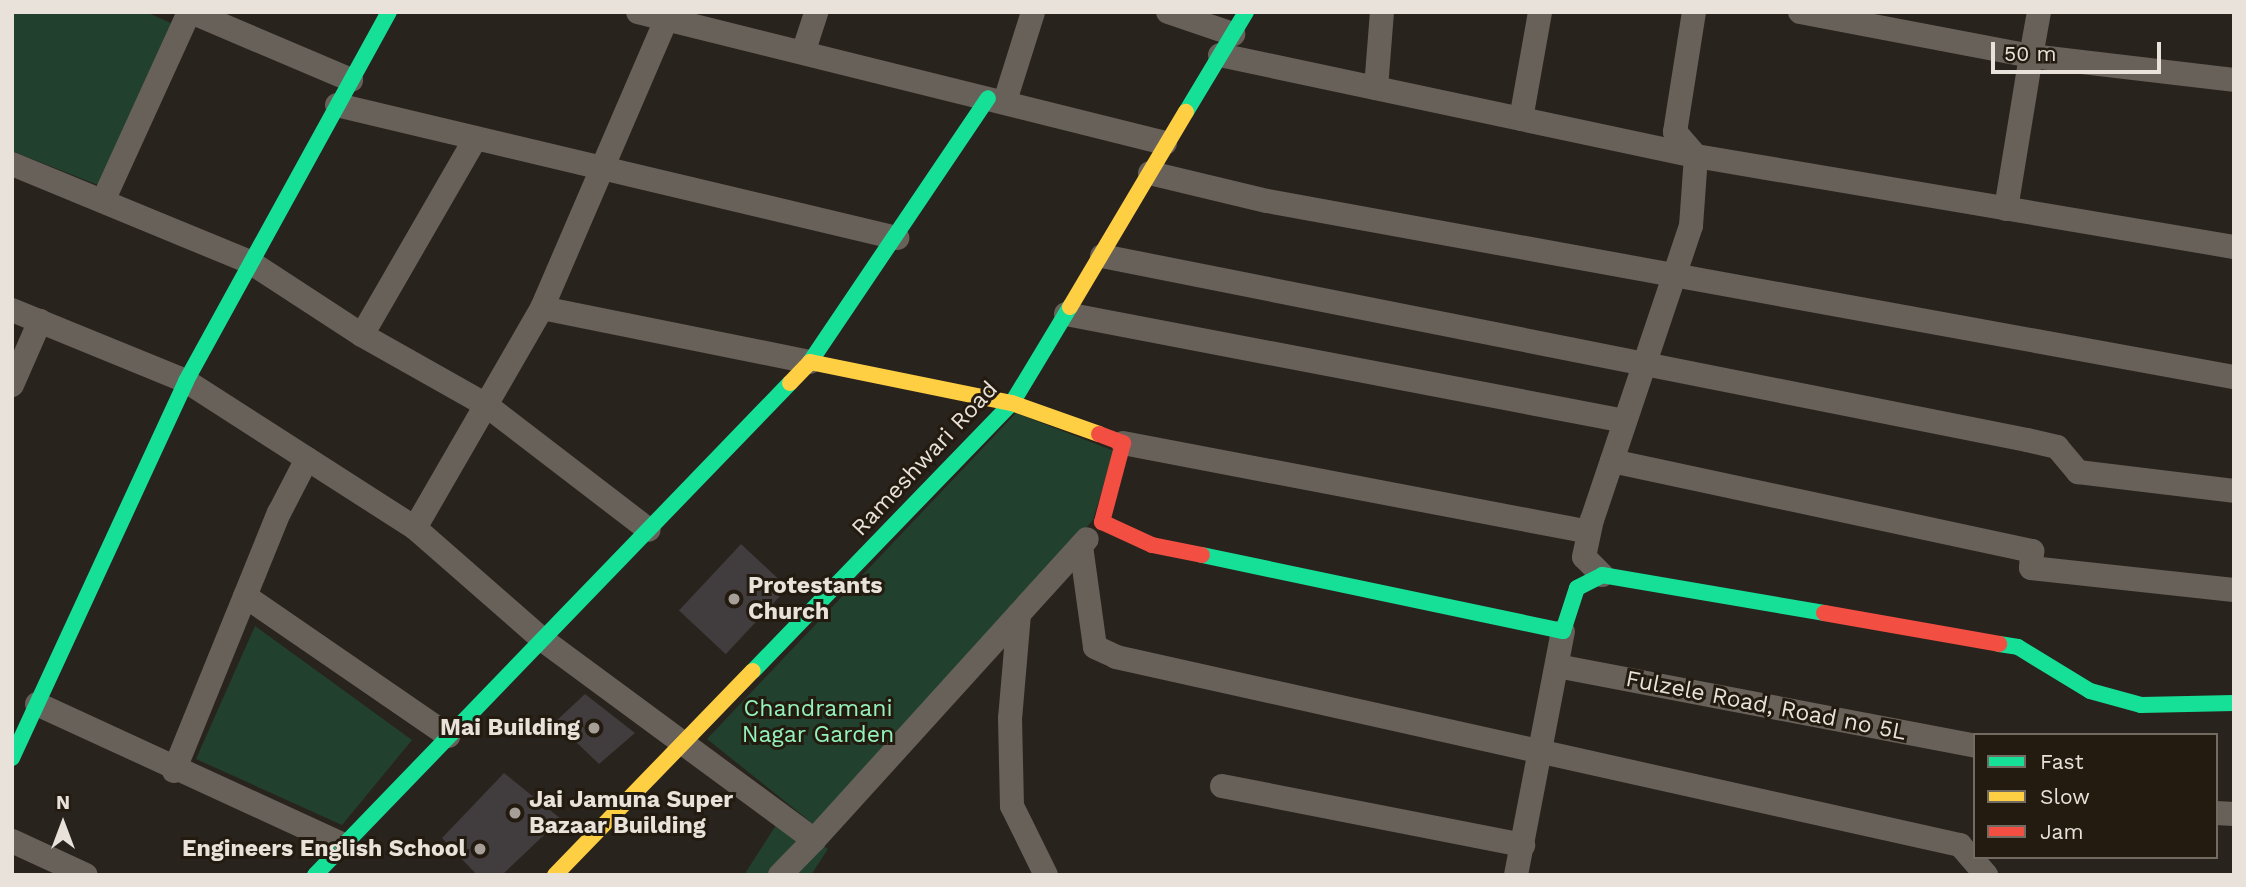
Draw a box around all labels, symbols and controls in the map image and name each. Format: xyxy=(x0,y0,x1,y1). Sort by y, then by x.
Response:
scale bar xyxy=(1994,28,2164,72)
text: 50 m xyxy=(2004,41,2056,66)
street label: Rameshwari Road xyxy=(846,376,1004,542)
place label: Protestants Church xyxy=(748,572,882,626)
marker: Protestants Church xyxy=(726,591,742,607)
street label: Fulzele Road, Road no 5L xyxy=(1624,665,1908,747)
park label: Chandramani Nagar Garden xyxy=(742,695,894,749)
place label: Mai Building xyxy=(440,714,580,742)
marker: Mai Building xyxy=(586,720,602,736)
legend xyxy=(1973,733,2218,859)
text: Fast xyxy=(2040,749,2084,774)
text: Slow xyxy=(2040,784,2090,809)
place label: Jai Jamuna Super Bazaar Building xyxy=(529,786,734,840)
north arrow xyxy=(28,789,98,859)
text: N xyxy=(56,791,70,814)
marker: Jai Jamuna Super Bazaar Building xyxy=(507,805,523,821)
text: Jam xyxy=(2040,819,2083,844)
place label: Engineers English School xyxy=(182,835,466,863)
marker: Engineers English School xyxy=(472,841,488,857)

